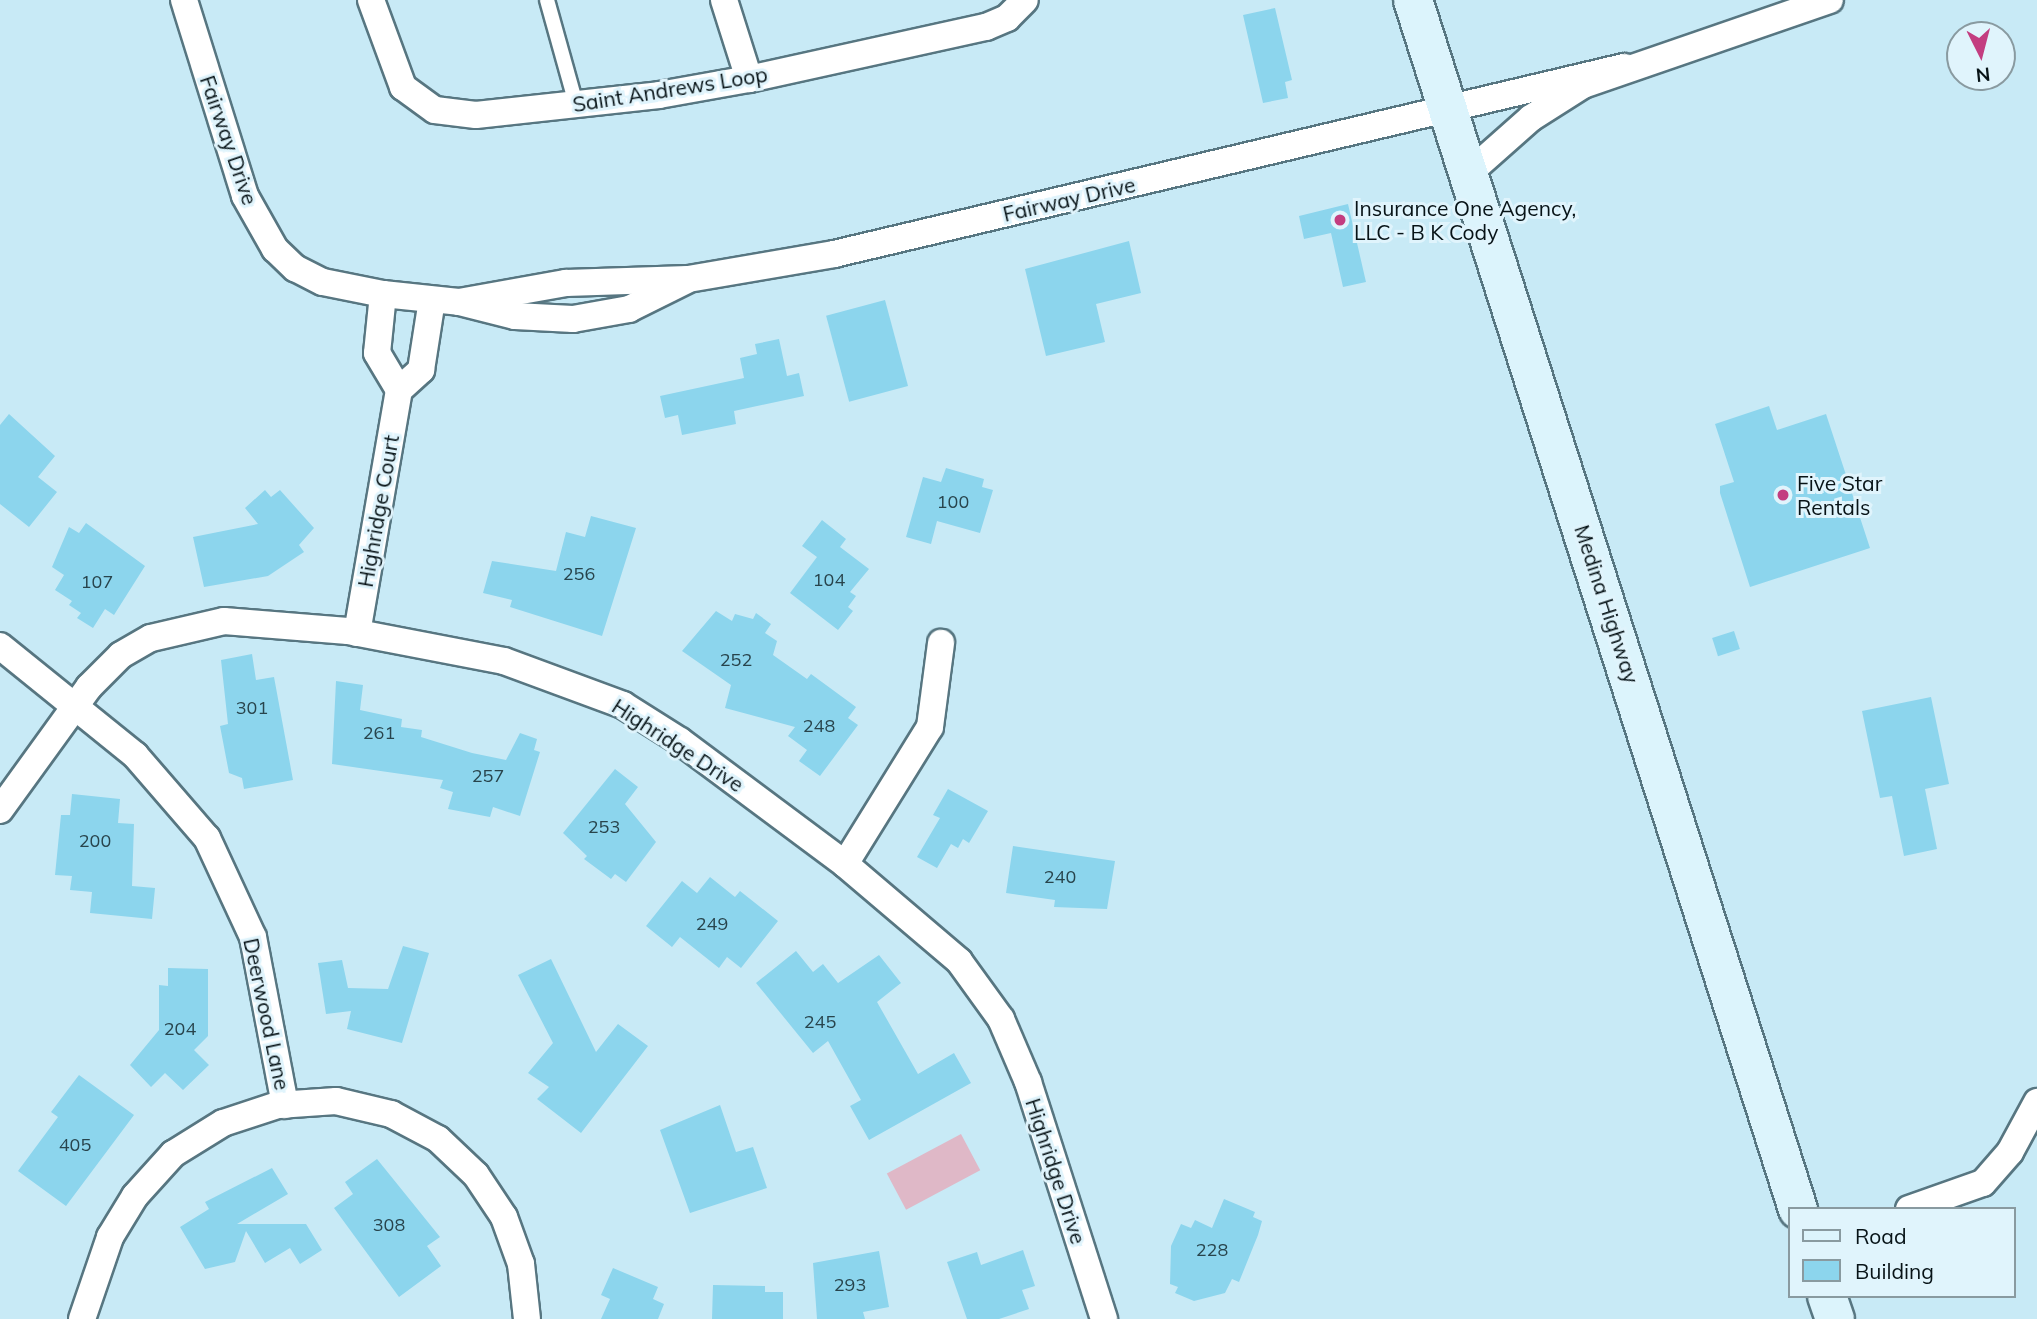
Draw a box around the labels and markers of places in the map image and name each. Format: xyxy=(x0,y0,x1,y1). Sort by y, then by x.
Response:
place label: Insurance One Agency, LLC - B K Cody xyxy=(1354,195,1576,245)
marker: Insurance One Agency, LLC - B K Cody xyxy=(1332,212,1348,228)
place label: Five Star Rentals xyxy=(1797,470,1882,520)
marker: Five Star Rentals xyxy=(1775,487,1791,503)

